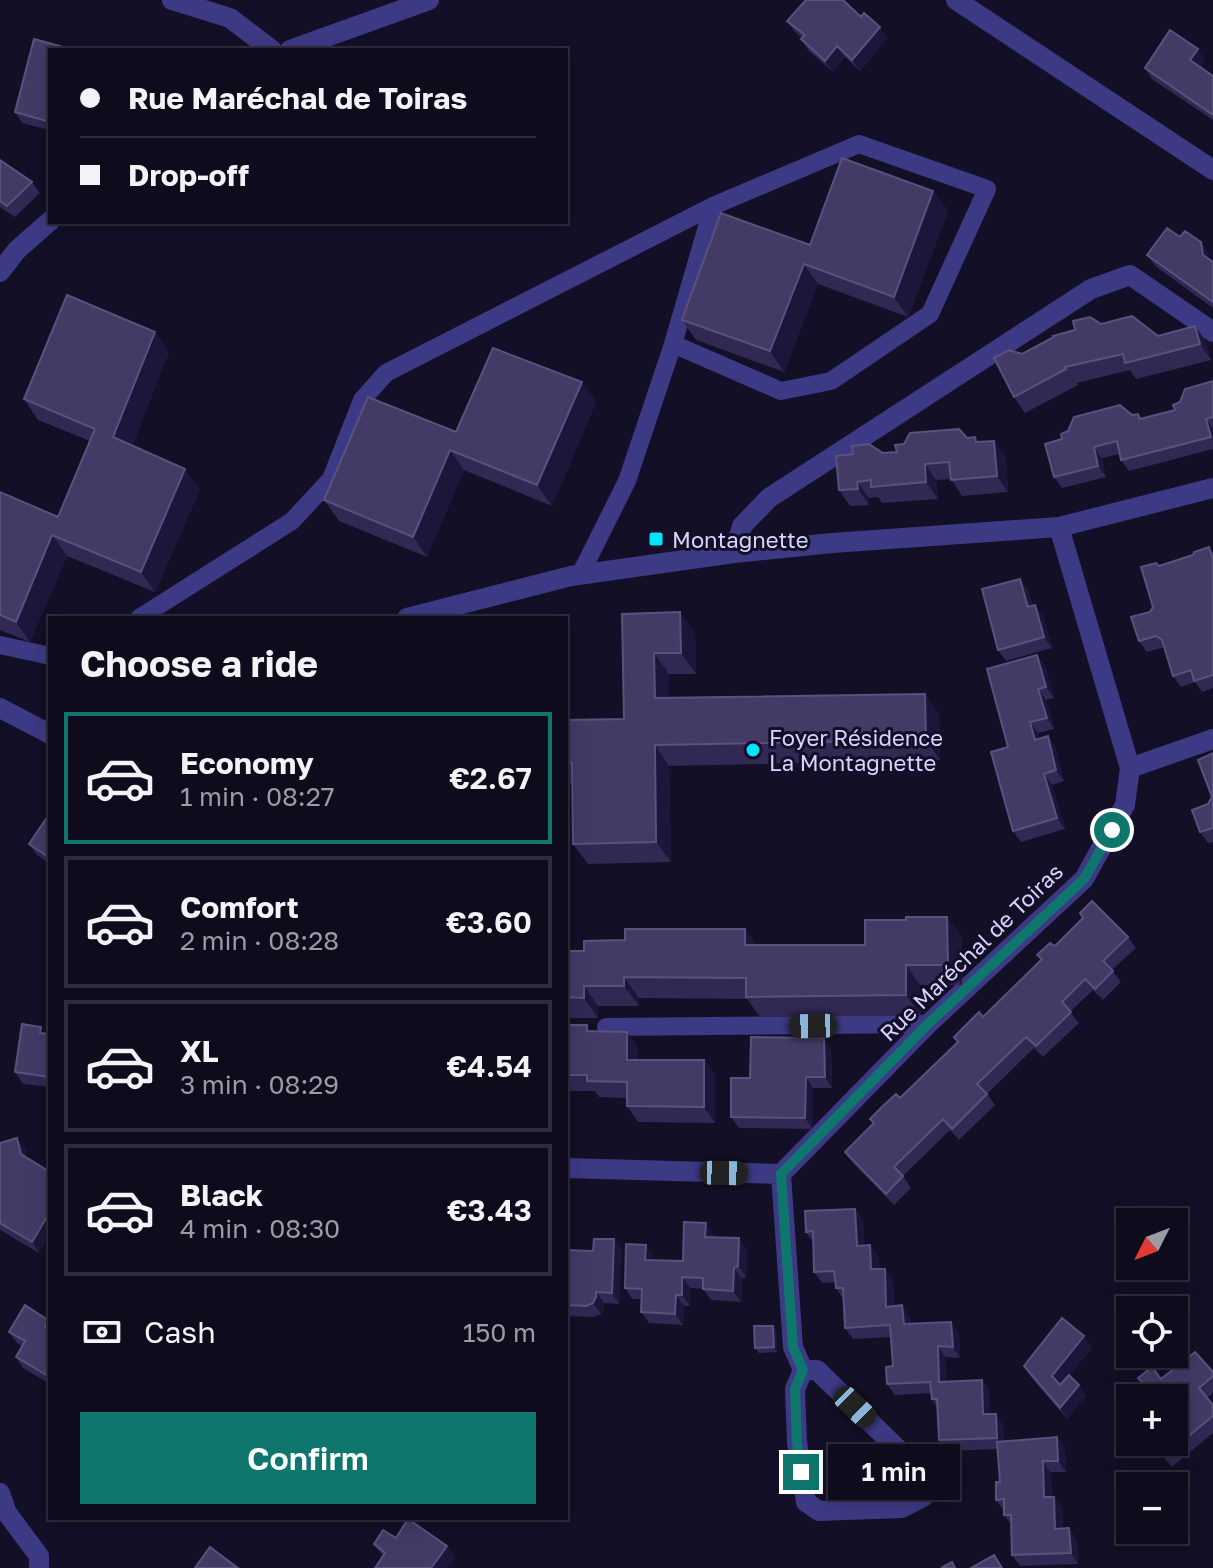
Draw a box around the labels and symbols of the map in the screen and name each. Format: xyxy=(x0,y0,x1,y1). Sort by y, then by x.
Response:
place label: Montagnette xyxy=(672,526,809,553)
marker: Montagnette xyxy=(647,530,665,548)
place label: Foyer Résidence La Montagnette xyxy=(769,724,943,776)
marker: Foyer Résidence La Montagnette xyxy=(744,741,762,759)
route start xyxy=(1094,812,1130,848)
street label: Rue Maréchal de Toiras xyxy=(874,858,1068,1046)
car xyxy=(789,1014,837,1038)
car xyxy=(700,1161,748,1185)
north arrow xyxy=(1116,1208,1188,1280)
car xyxy=(829,1382,881,1432)
callout: 1 min xyxy=(829,1444,961,1500)
route end xyxy=(783,1454,819,1490)

